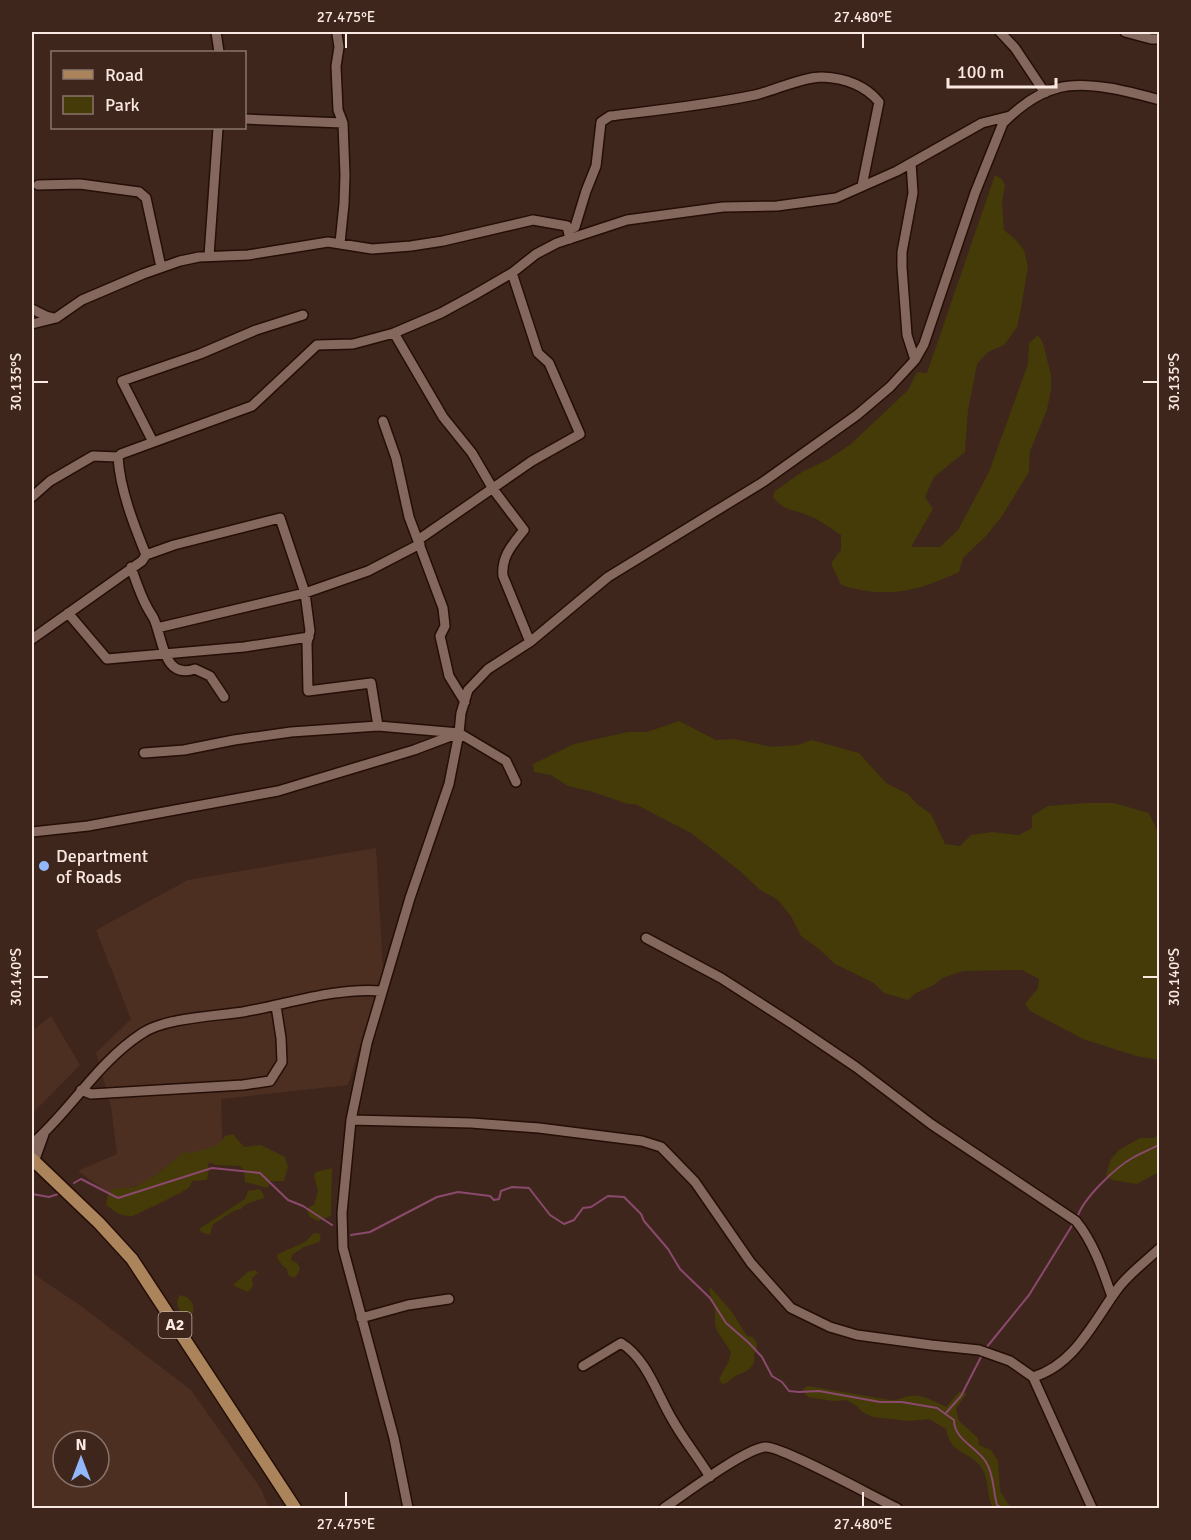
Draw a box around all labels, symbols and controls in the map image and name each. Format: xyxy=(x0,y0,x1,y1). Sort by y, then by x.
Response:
text: 27.475°E xyxy=(317,8,375,26)
text: 27.480°E xyxy=(834,8,892,26)
legend xyxy=(51,51,246,129)
scale bar xyxy=(948,51,1056,89)
text: 100 m xyxy=(957,61,1004,83)
text: Road xyxy=(105,64,144,86)
text: Park xyxy=(105,94,140,116)
text: 30.135°S xyxy=(7,353,25,411)
text: 30.135°S xyxy=(1165,353,1183,411)
place label: Department of Roads xyxy=(56,845,148,888)
marker: Department of Roads xyxy=(37,859,51,873)
text: 30.140°S xyxy=(7,948,25,1006)
text: 30.140°S xyxy=(1165,948,1183,1006)
road number: A2 xyxy=(158,1312,192,1338)
north arrow xyxy=(51,1429,111,1489)
text: N xyxy=(75,1435,87,1455)
text: 27.475°E xyxy=(317,1515,375,1533)
text: 27.480°E xyxy=(834,1515,892,1533)

